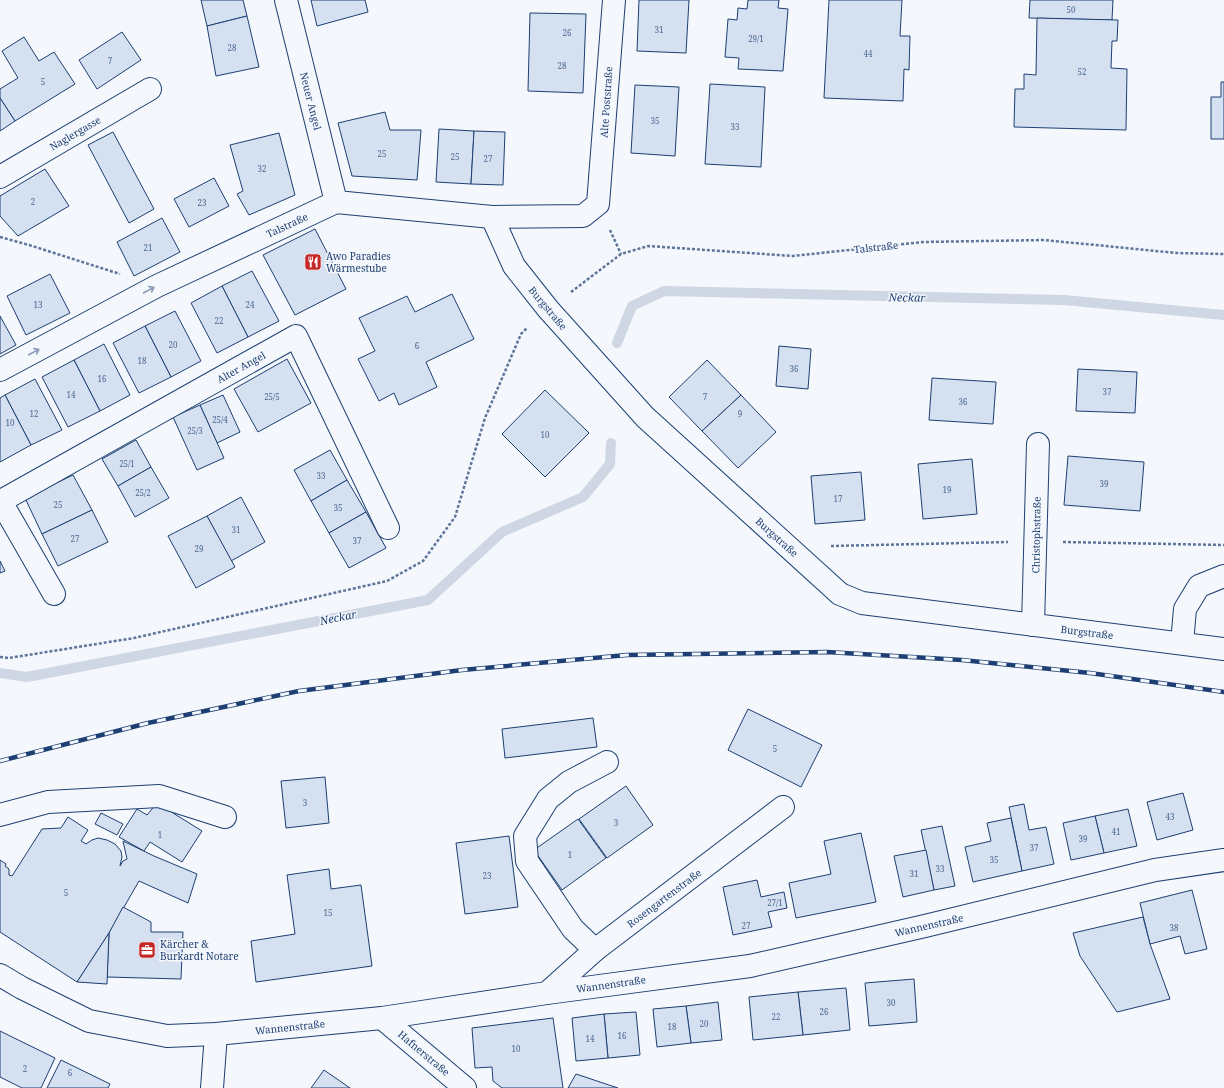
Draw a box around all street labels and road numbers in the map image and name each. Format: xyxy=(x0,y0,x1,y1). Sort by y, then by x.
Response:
street label: Alte Poststraße xyxy=(597,66,615,138)
street label: Neuer Angel xyxy=(297,71,325,131)
street label: Naglergasse xyxy=(47,113,103,153)
street label: Talstraße xyxy=(264,209,310,241)
street label: Talstraße xyxy=(853,238,899,256)
street label: Burgstraße xyxy=(526,283,570,333)
street label: Alter Angel xyxy=(214,348,268,386)
street label: Christophstraße xyxy=(1028,497,1044,573)
street label: Burgstraße xyxy=(753,514,801,560)
street label: Burgstraße xyxy=(1060,622,1114,642)
street label: Rosengartenstraße xyxy=(624,865,704,931)
street label: Wannenstraße xyxy=(893,910,965,940)
street label: Wannenstraße xyxy=(575,972,647,996)
street label: Wannenstraße xyxy=(254,1016,326,1038)
street label: Hafnerstraße xyxy=(395,1027,453,1079)

